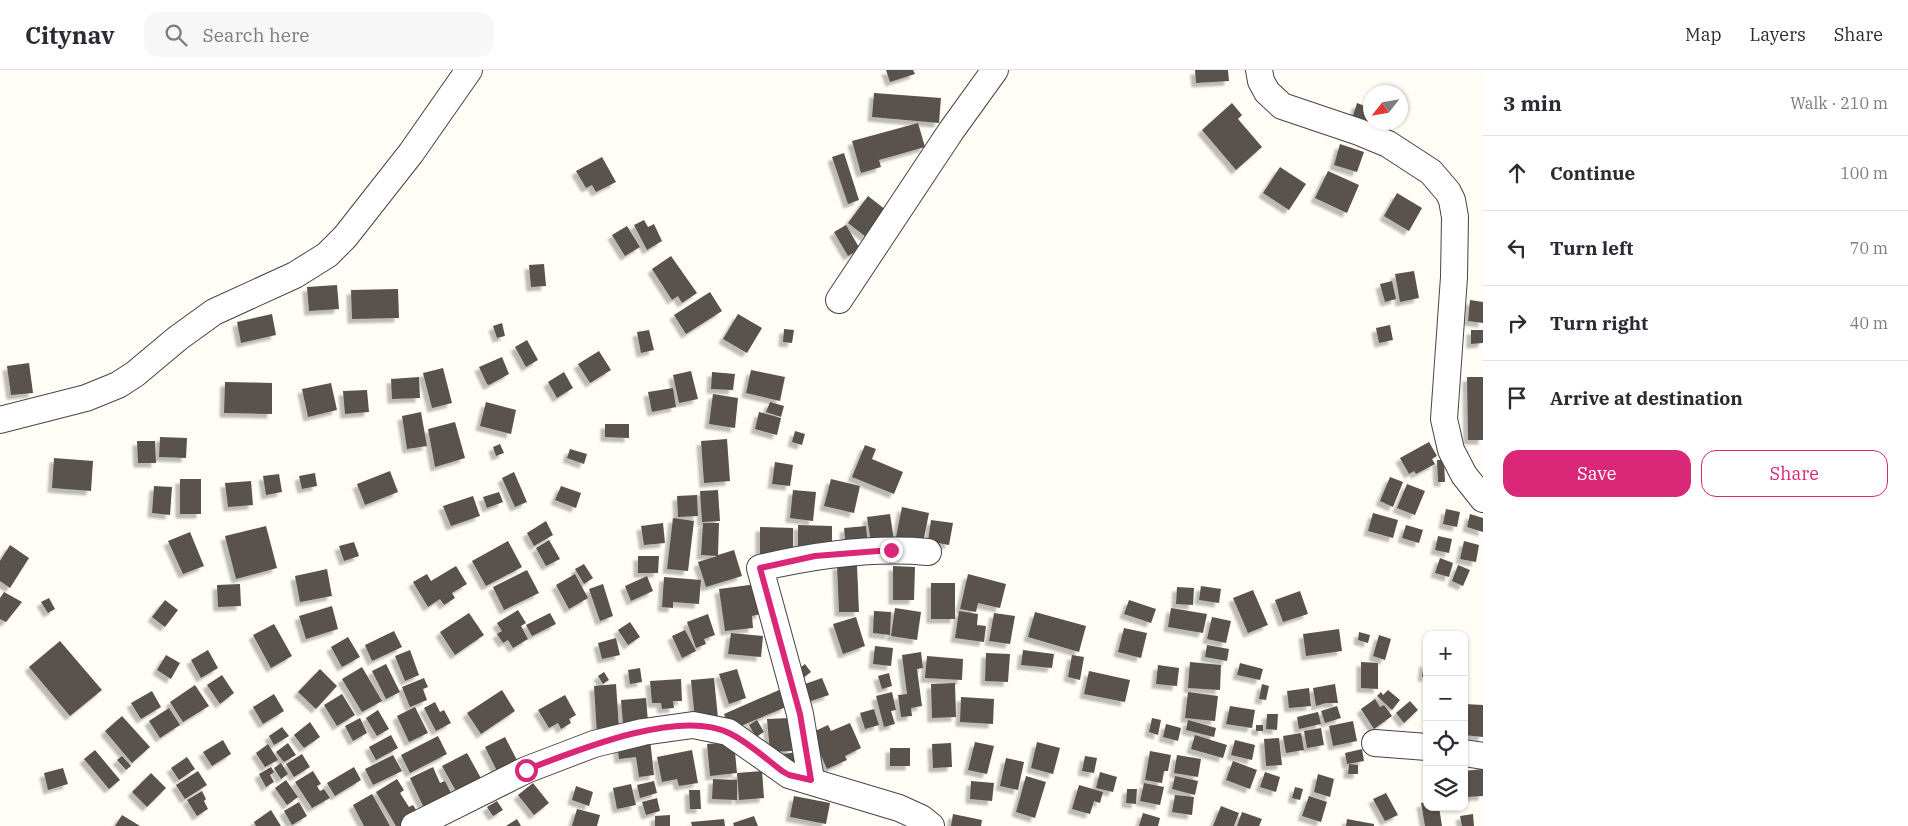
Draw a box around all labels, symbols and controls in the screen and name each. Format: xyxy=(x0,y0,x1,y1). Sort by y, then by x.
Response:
search box xyxy=(144,12,494,57)
text: Citynav xyxy=(25,19,114,51)
icon: search xyxy=(162,21,190,49)
text: Search here xyxy=(202,23,310,47)
text: Map xyxy=(1685,23,1722,46)
text: Layers xyxy=(1750,23,1806,46)
text: Share xyxy=(1834,23,1883,46)
north arrow xyxy=(1363,85,1408,130)
text: 3 min xyxy=(1503,89,1562,117)
text: Walk · 210 m xyxy=(1790,93,1888,113)
icon: ahead xyxy=(1503,159,1531,187)
text: Continue xyxy=(1550,161,1635,185)
text: 100 m xyxy=(1840,163,1888,183)
icon: left xyxy=(1503,234,1531,262)
text: Turn left xyxy=(1550,236,1633,260)
text: 70 m xyxy=(1850,238,1888,258)
icon: right xyxy=(1503,309,1531,337)
text: Turn right xyxy=(1550,311,1648,335)
text: 40 m xyxy=(1850,313,1888,333)
icon: arrive xyxy=(1503,384,1531,412)
text: Arrive at destination xyxy=(1550,386,1743,410)
button: Save xyxy=(1503,450,1691,497)
button: Share xyxy=(1701,450,1888,497)
route end xyxy=(880,539,903,562)
map controls xyxy=(1423,631,1468,811)
button: + xyxy=(1423,631,1468,676)
button: − xyxy=(1423,676,1468,721)
button: locate xyxy=(1423,721,1468,766)
route start xyxy=(515,759,538,782)
button: layers xyxy=(1423,766,1468,811)

